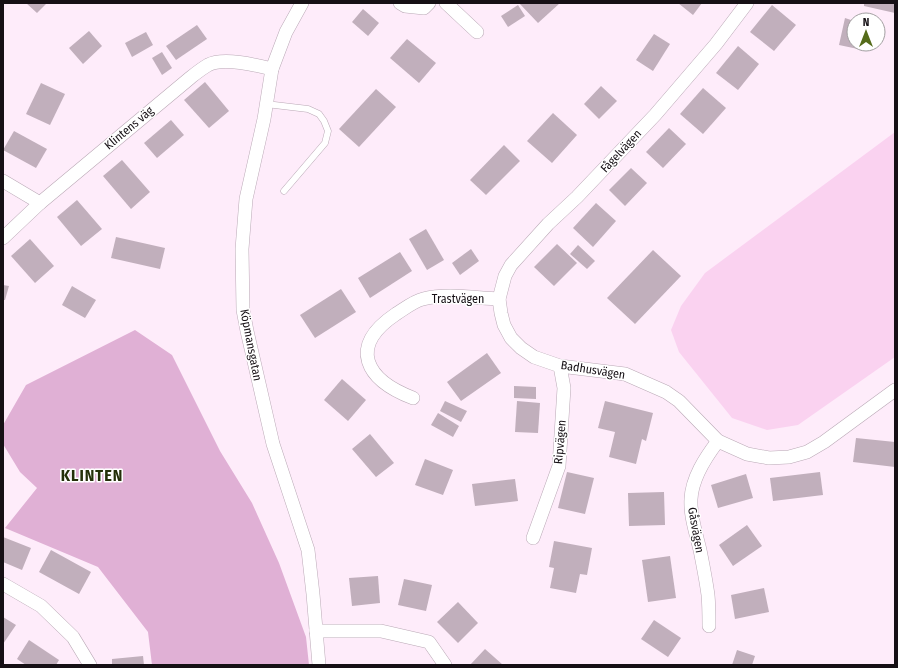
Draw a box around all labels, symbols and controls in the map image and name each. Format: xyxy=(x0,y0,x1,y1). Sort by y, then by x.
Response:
north arrow xyxy=(846,12,886,52)
text: N xyxy=(863,16,869,29)
street label: Klintens väg xyxy=(102,103,157,152)
street label: Fågelvägen xyxy=(598,127,644,175)
street label: Trastvägen xyxy=(432,292,484,306)
street label: Köpmansgatan xyxy=(237,308,265,382)
street label: Badhusvägen xyxy=(560,358,626,382)
street label: Ripvägen xyxy=(551,419,569,465)
district label: KLINTEN xyxy=(61,466,123,485)
street label: Gåsvägen xyxy=(685,506,707,554)

